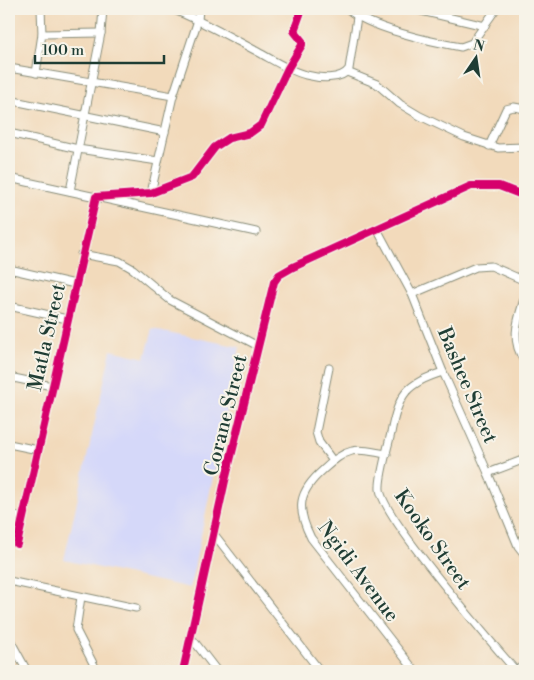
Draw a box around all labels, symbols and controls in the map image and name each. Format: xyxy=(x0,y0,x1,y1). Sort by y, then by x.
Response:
scale bar xyxy=(35,32,164,64)
north arrow xyxy=(452,32,502,82)
text: N xyxy=(471,36,486,56)
text: 100 m xyxy=(42,41,84,60)
street label: Matla Street xyxy=(23,281,72,394)
street label: Bashee Street xyxy=(431,323,502,447)
street label: Corane Street xyxy=(199,352,254,479)
street label: Kooko Street xyxy=(388,485,476,595)
street label: Ngidi Avenue xyxy=(312,517,404,627)

